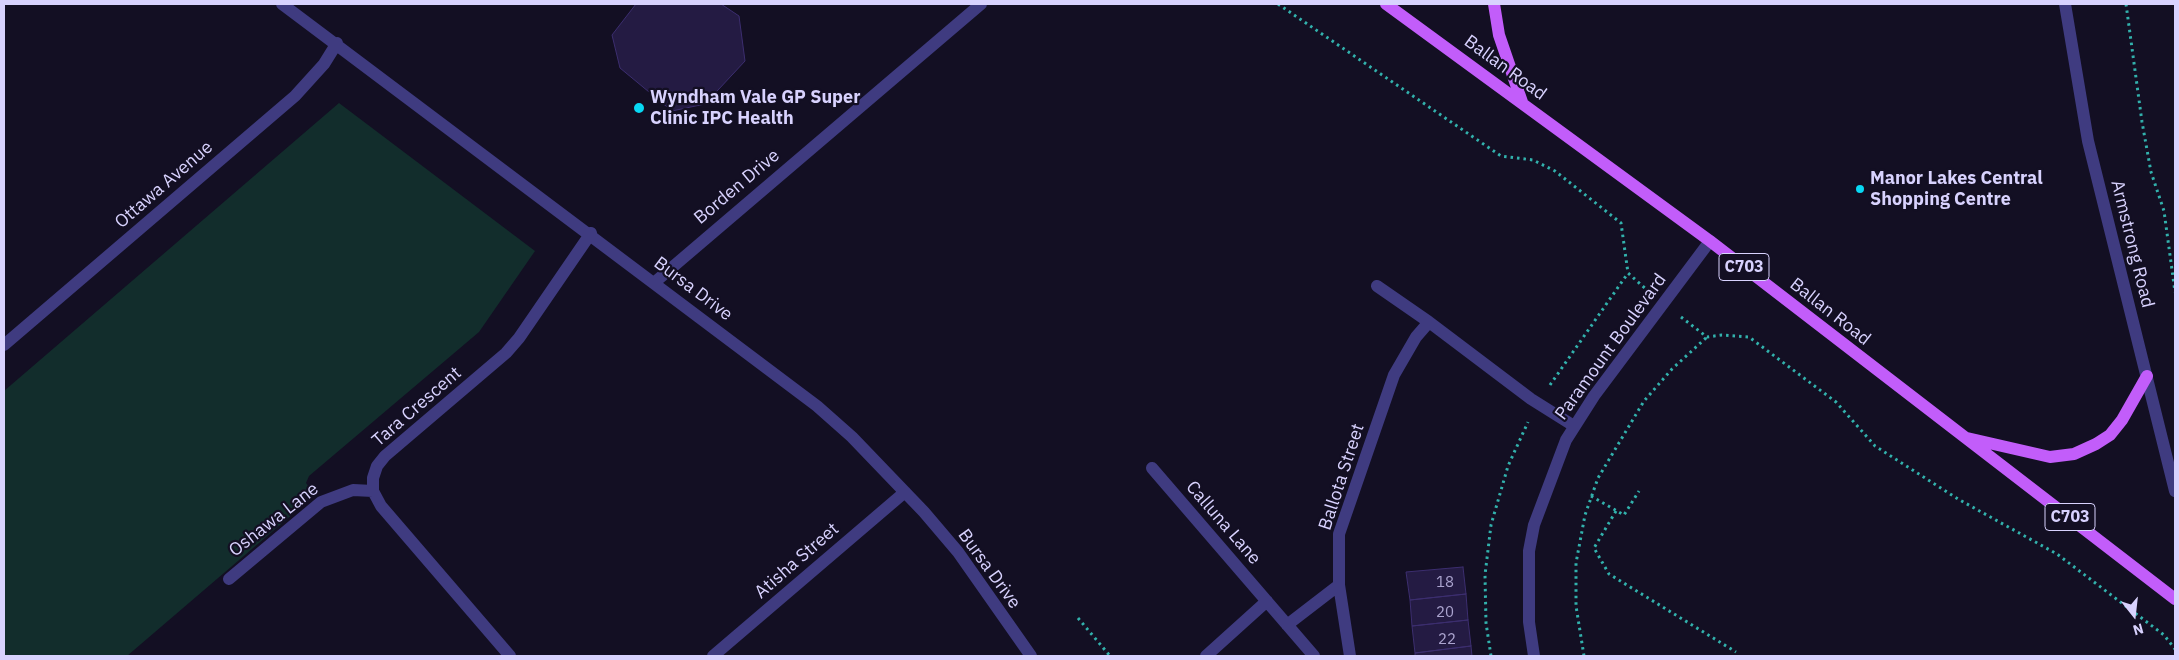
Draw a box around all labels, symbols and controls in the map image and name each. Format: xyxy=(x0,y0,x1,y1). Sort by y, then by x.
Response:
street label: Ballan Road xyxy=(1460,31,1550,105)
place label: Wyndham Vale GP Super Clinic IPC Health xyxy=(650,87,860,130)
marker: Wyndham Vale GP Super Clinic IPC Health xyxy=(632,101,646,115)
street label: Ottawa Avenue xyxy=(111,137,217,233)
street label: Borden Drive xyxy=(690,145,784,229)
place label: Manor Lakes Central Shopping Centre xyxy=(1870,168,2043,210)
street label: Armstrong Road xyxy=(2106,178,2158,310)
marker: Manor Lakes Central Shopping Centre xyxy=(1854,183,1866,195)
street label: Bursa Drive xyxy=(649,252,737,326)
road number: C703 xyxy=(1719,253,1769,280)
street label: Paramount Boulevard xyxy=(1551,270,1671,424)
street label: Ballan Road xyxy=(1785,274,1875,350)
street label: Tara Crescent xyxy=(368,363,466,451)
street label: Ballota Street xyxy=(1315,421,1369,533)
street label: Calluna Lane xyxy=(1181,477,1265,569)
street label: Oshawa Lane xyxy=(225,478,323,562)
road number: C703 xyxy=(2045,504,2095,530)
street label: Atisha Street xyxy=(750,519,844,603)
street label: Bursa Drive xyxy=(953,525,1025,613)
house number: 18 xyxy=(1436,574,1454,592)
north arrow xyxy=(2109,590,2159,640)
house number: 20 xyxy=(1436,604,1454,622)
text: N xyxy=(2131,619,2145,639)
house number: 22 xyxy=(1438,631,1456,649)

